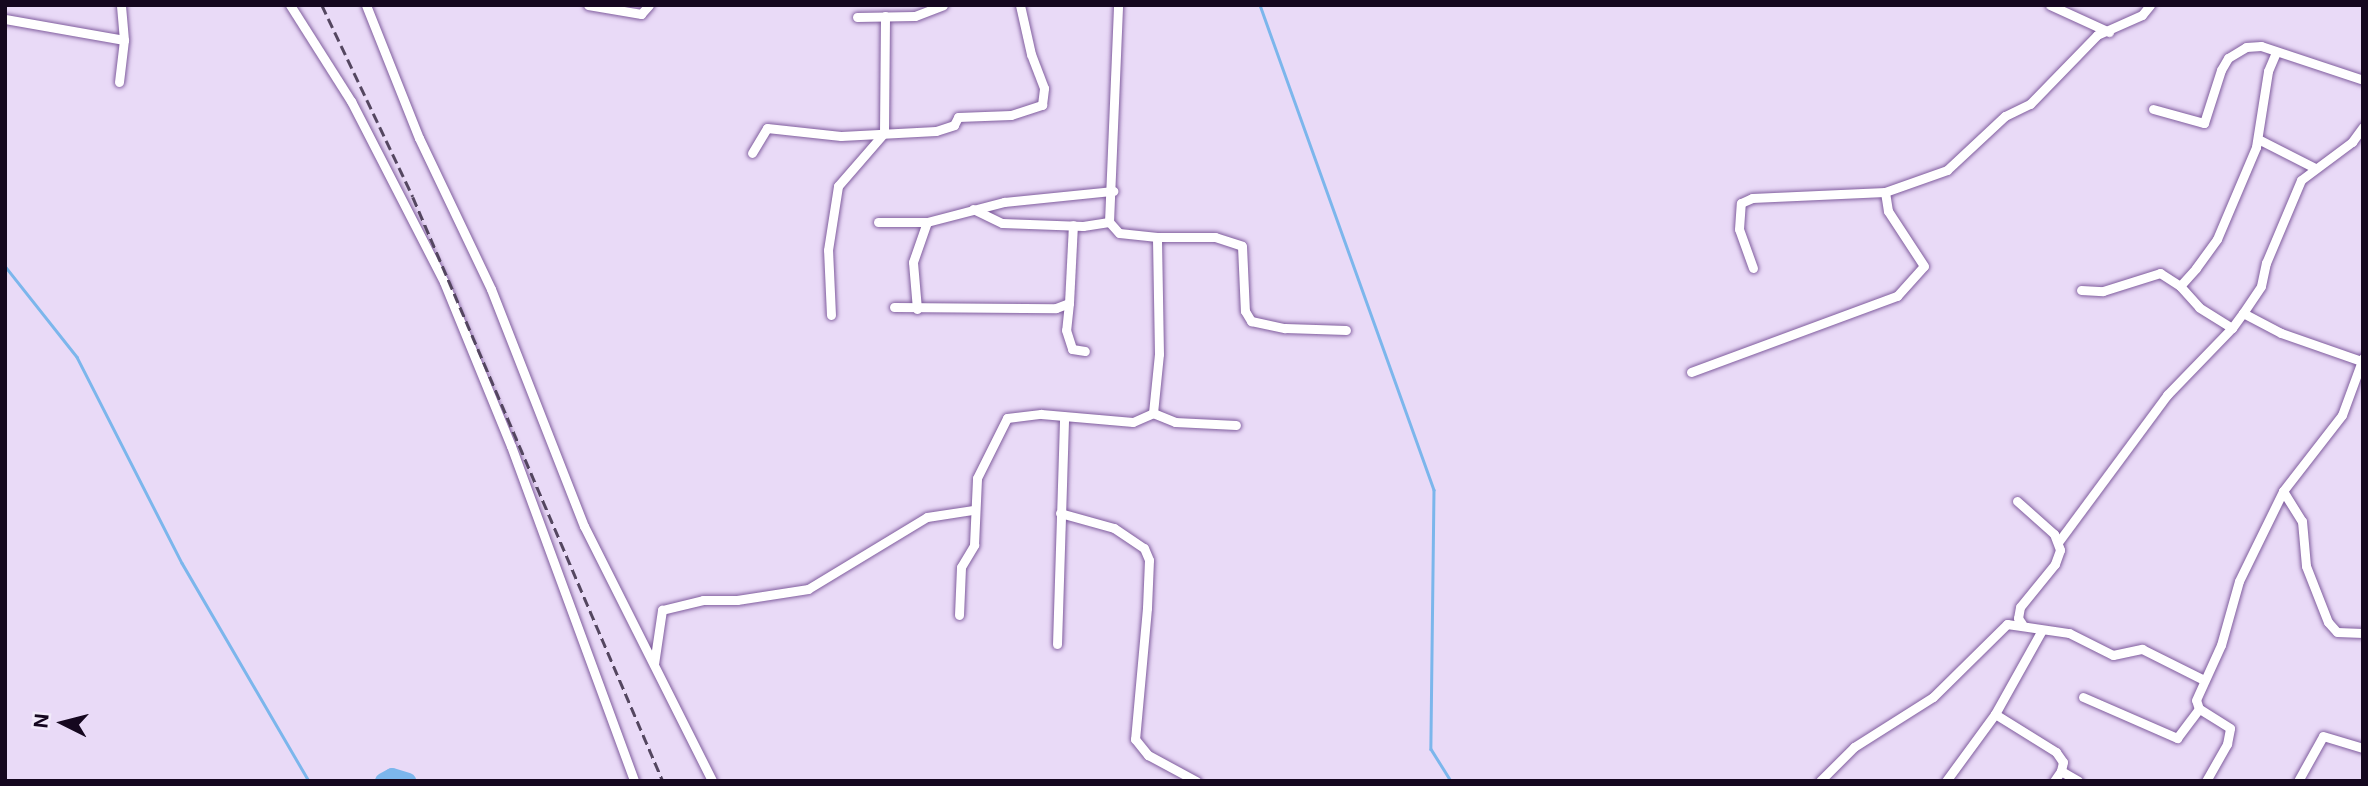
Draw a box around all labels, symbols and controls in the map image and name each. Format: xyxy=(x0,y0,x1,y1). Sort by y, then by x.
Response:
north arrow xyxy=(28,688,98,758)
text: N xyxy=(29,712,54,729)

